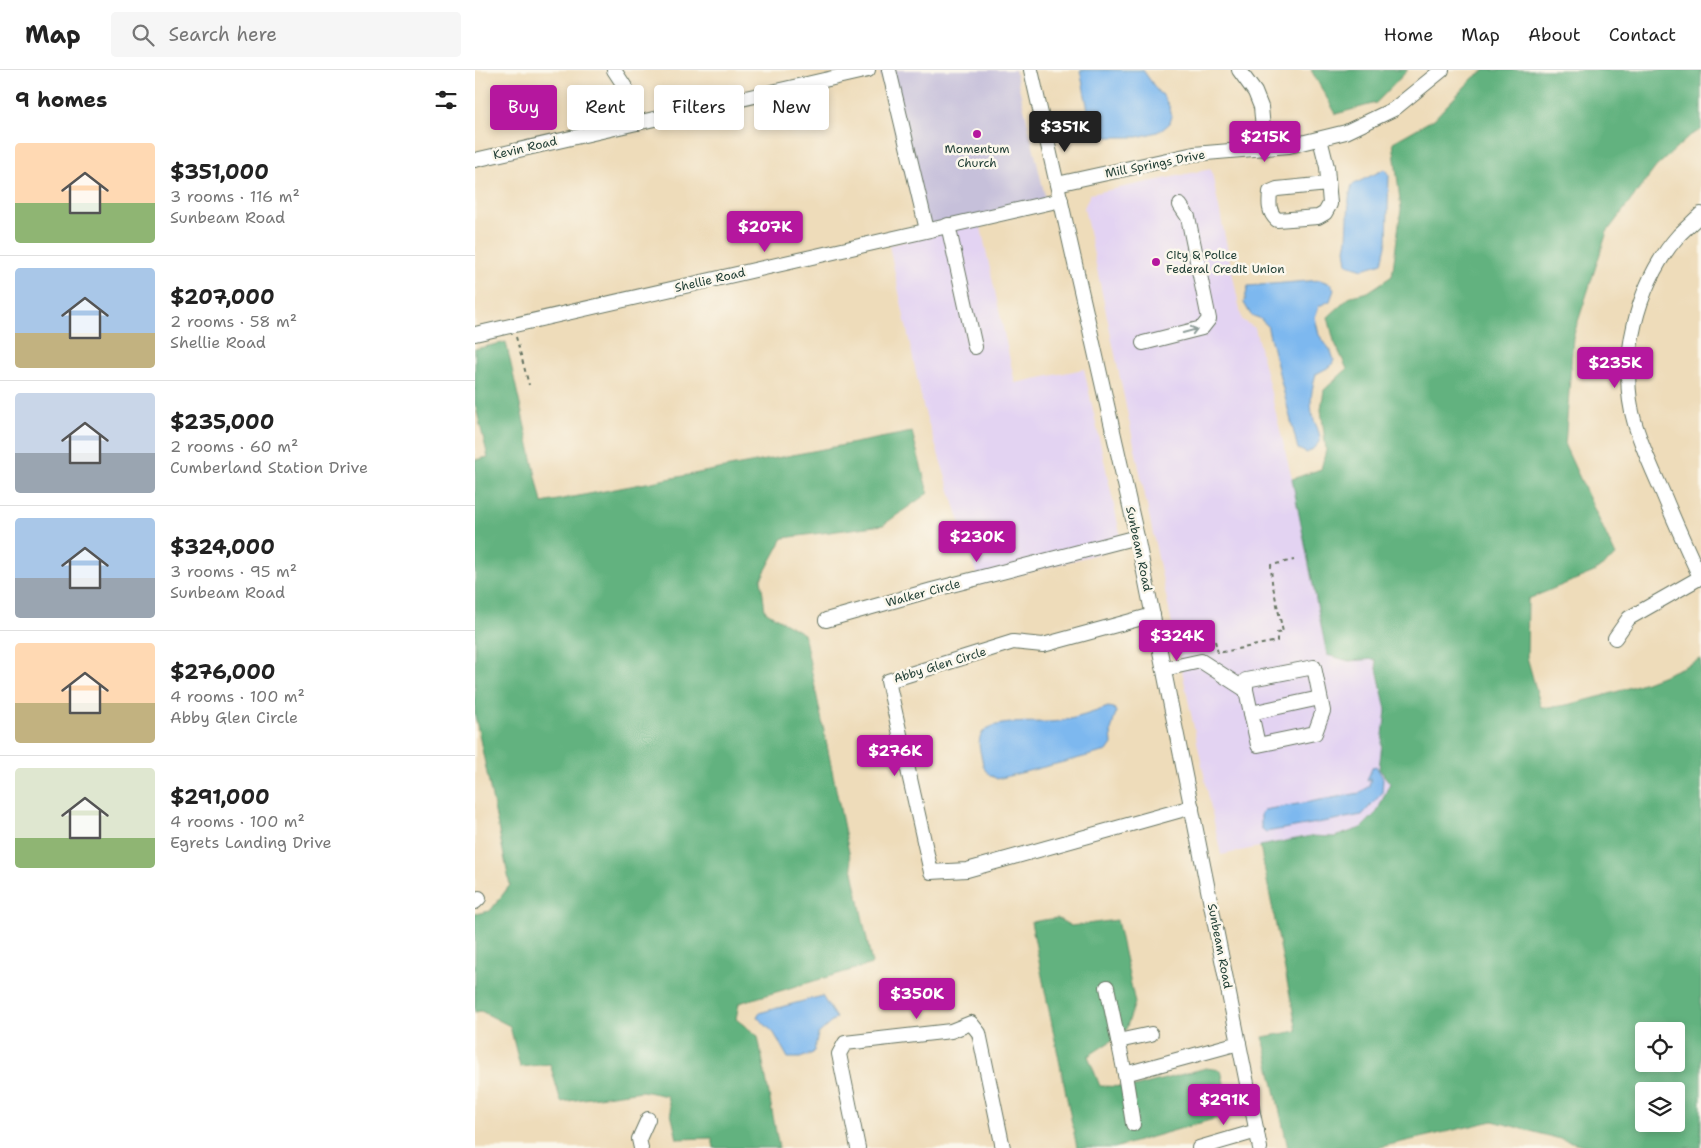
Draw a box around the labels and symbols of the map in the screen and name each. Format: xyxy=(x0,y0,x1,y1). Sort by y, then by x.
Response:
pin: $351K xyxy=(1030,111,1100,153)
pin: $215K xyxy=(1230,121,1300,163)
marker: Momentum Church xyxy=(971,128,983,140)
street label: Kevin Road xyxy=(492,133,559,163)
place label: Momentum Church xyxy=(944,141,1010,171)
street label: Mill Springs Drive xyxy=(1104,146,1207,182)
pin: $207K xyxy=(730,210,800,253)
place label: City & Police Federal Credit Union xyxy=(1166,247,1285,277)
marker: City & Police Federal Credit Union xyxy=(1150,256,1162,268)
street label: Shellie Road xyxy=(673,264,747,296)
one-way arrow xyxy=(1182,326,1198,335)
pin: $235K xyxy=(1580,346,1650,389)
street label: Sunbeam Road xyxy=(1122,505,1156,593)
pin: $230K xyxy=(942,520,1012,563)
street label: Walker Circle xyxy=(884,575,962,611)
pin: $324K xyxy=(1142,620,1212,662)
street label: Abby Glen Circle xyxy=(892,643,988,687)
pin: $276K xyxy=(860,734,930,777)
street label: Sunbeam Road xyxy=(1204,902,1236,990)
pin: $350K xyxy=(882,978,952,1020)
pin: $291K xyxy=(1189,1084,1259,1126)

